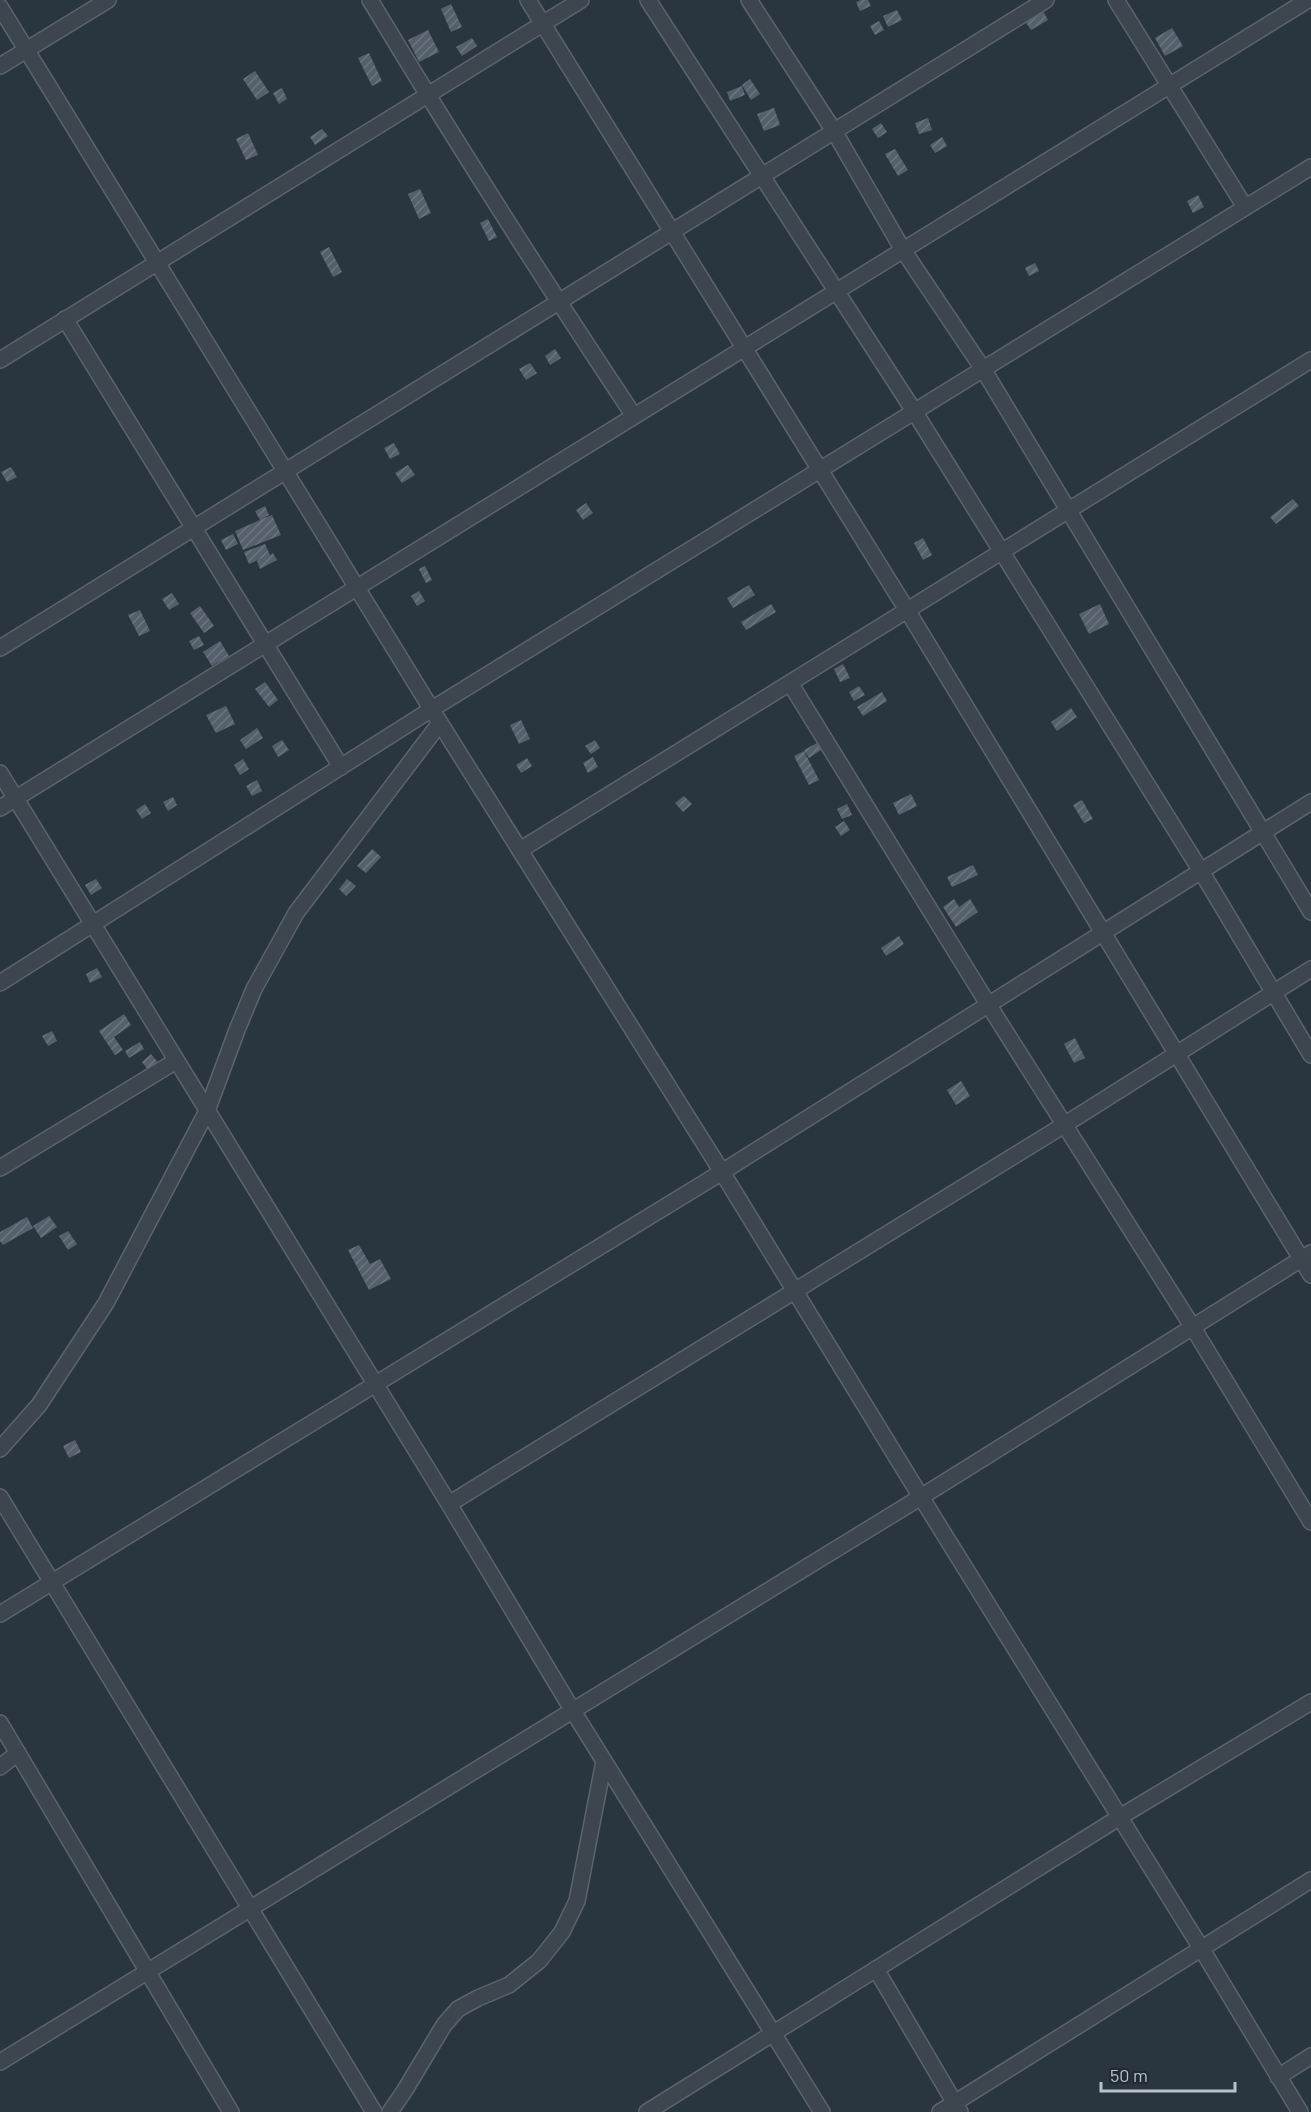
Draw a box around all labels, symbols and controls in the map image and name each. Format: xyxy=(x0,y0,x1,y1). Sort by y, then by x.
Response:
scale bar xyxy=(1101,2055,1234,2093)
text: 50 m xyxy=(1110,2064,1148,2086)

